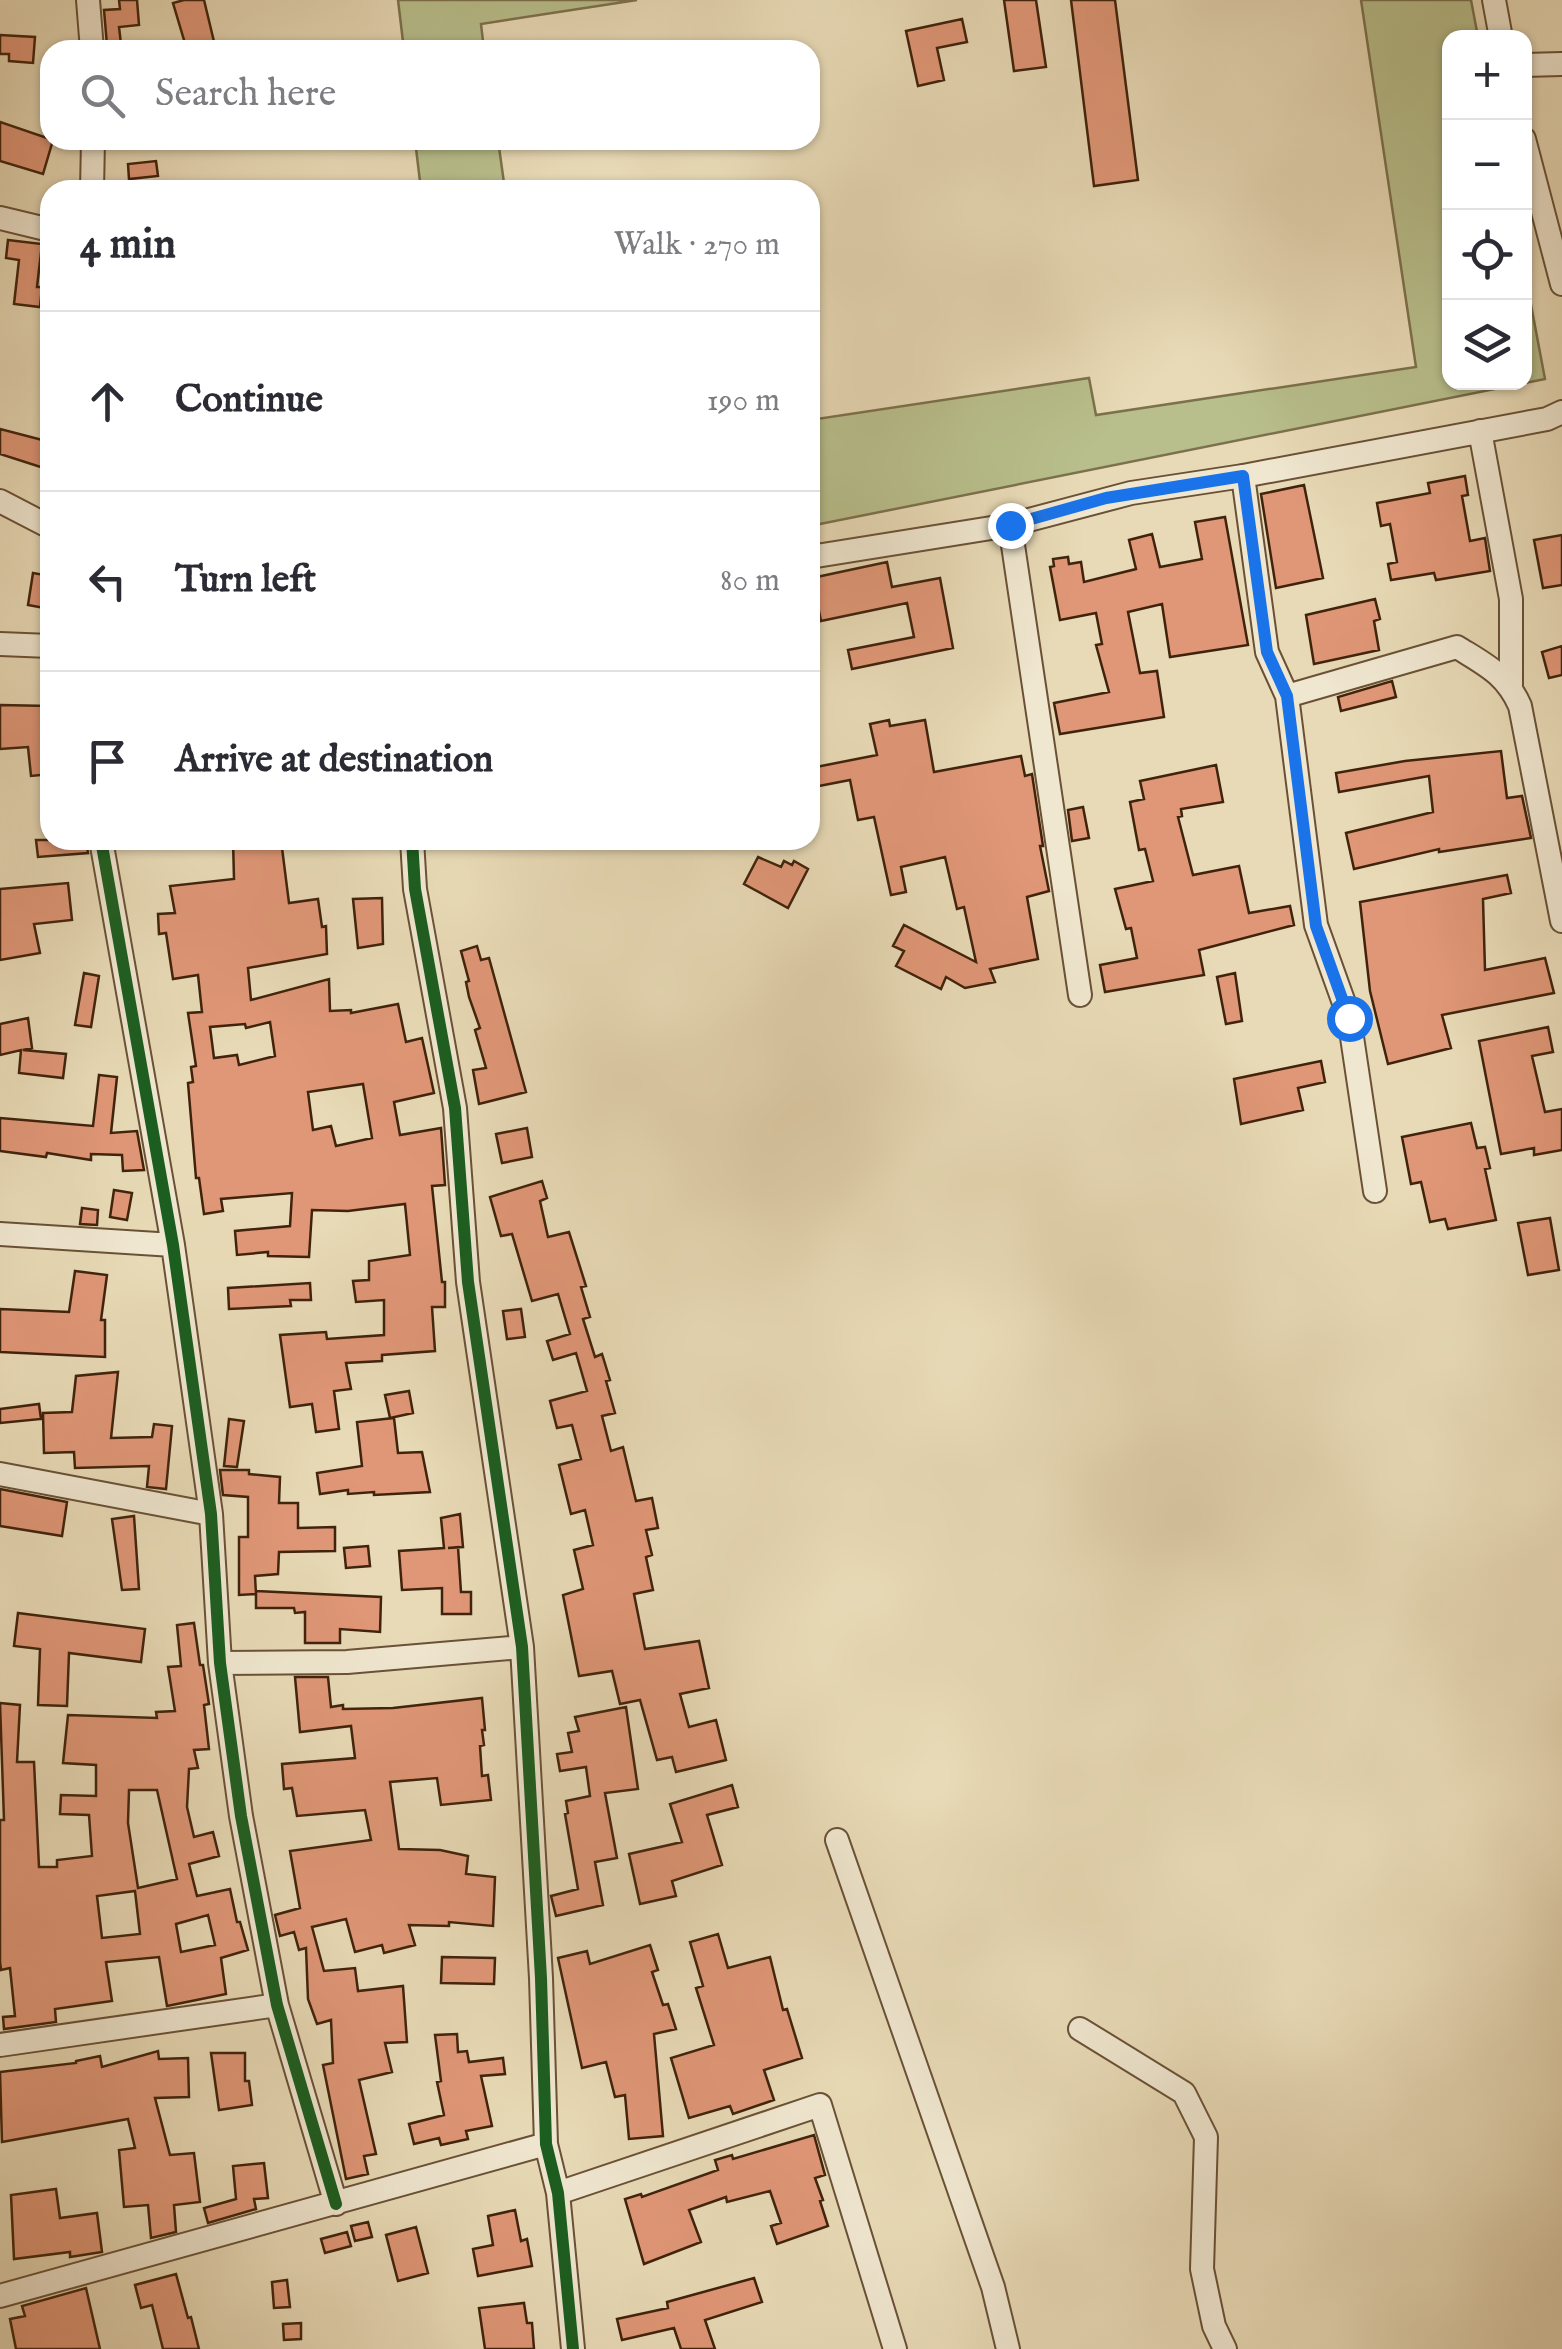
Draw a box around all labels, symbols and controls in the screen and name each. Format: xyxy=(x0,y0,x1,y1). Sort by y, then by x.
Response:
map controls xyxy=(1442,30,1532,390)
button: + xyxy=(1442,30,1532,120)
search box xyxy=(40,40,820,150)
icon: search xyxy=(75,68,130,123)
text: Search here xyxy=(155,71,336,119)
button: − xyxy=(1442,120,1532,210)
button: locate xyxy=(1442,210,1532,300)
text: 4 min xyxy=(80,219,176,272)
text: Walk · 270 m xyxy=(614,225,780,266)
button: layers xyxy=(1442,300,1532,390)
icon: ahead xyxy=(80,374,135,429)
text: Continue xyxy=(175,377,323,425)
text: 190 m xyxy=(707,381,780,422)
route end xyxy=(988,503,1034,549)
icon: left xyxy=(80,554,135,609)
text: Turn left xyxy=(175,557,316,605)
text: 80 m xyxy=(720,561,780,602)
icon: arrive xyxy=(80,734,135,789)
text: Arrive at destination xyxy=(175,737,493,785)
route start xyxy=(1327,996,1373,1042)

